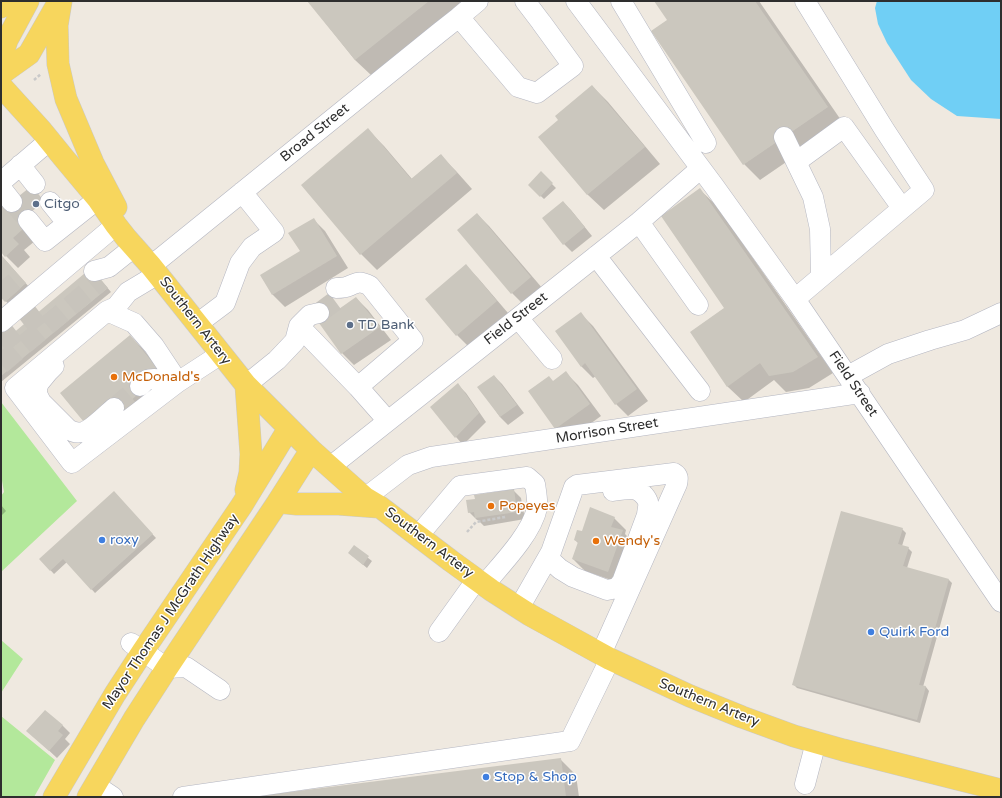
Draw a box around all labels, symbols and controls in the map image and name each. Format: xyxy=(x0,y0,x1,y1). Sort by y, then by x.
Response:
street label: Broad Street xyxy=(277,100,353,166)
place label: Citgo xyxy=(44,196,80,212)
marker: Citgo xyxy=(31,199,41,209)
street label: Southern Artery xyxy=(156,274,234,368)
street label: Field Street xyxy=(481,289,551,349)
place label: TD Bank xyxy=(358,317,414,333)
marker: TD Bank xyxy=(345,320,355,330)
street label: Field Street xyxy=(825,348,881,420)
place label: McDonald's xyxy=(122,369,200,385)
marker: McDonald's xyxy=(109,372,119,382)
street label: Morrison Street xyxy=(555,415,659,447)
place label: Popeyes xyxy=(499,498,555,514)
marker: Popeyes xyxy=(486,501,496,511)
street label: Southern Artery xyxy=(381,504,477,582)
street label: Mayor Thomas J McGrath Highway xyxy=(99,511,243,713)
place label: roxy xyxy=(110,532,139,548)
place label: Wendy's xyxy=(604,533,660,549)
marker: roxy xyxy=(97,535,107,545)
marker: Wendy's xyxy=(591,536,601,546)
place label: Quirk Ford xyxy=(879,624,949,640)
marker: Quirk Ford xyxy=(866,627,876,637)
street label: Southern Artery xyxy=(656,675,762,731)
place label: Stop & Shop xyxy=(494,769,577,785)
marker: Stop & Shop xyxy=(481,772,491,782)

